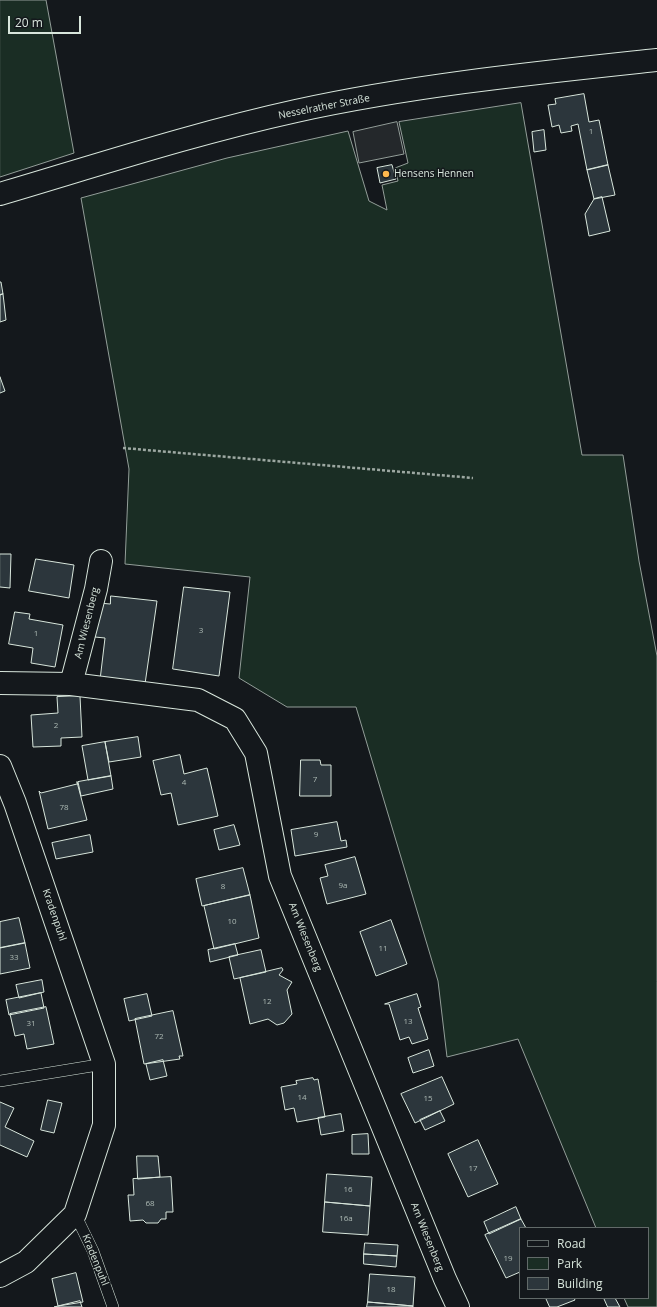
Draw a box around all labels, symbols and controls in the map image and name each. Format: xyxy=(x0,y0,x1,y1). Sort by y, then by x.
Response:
scale bar xyxy=(10,8,83,34)
text: 20 m xyxy=(15,14,43,31)
street label: Nesselrather Straße xyxy=(277,92,371,122)
house number: 1 xyxy=(589,127,593,137)
place label: Hensens Hennen xyxy=(394,168,474,180)
marker: Hensens Hennen xyxy=(381,169,391,179)
street label: Am Wiesenberg xyxy=(72,586,102,660)
house number: 3 xyxy=(199,626,203,636)
house number: 1 xyxy=(34,629,38,639)
house number: 2 xyxy=(54,721,58,731)
house number: 7 xyxy=(313,775,317,785)
house number: 4 xyxy=(182,778,186,788)
house number: 78 xyxy=(59,803,69,813)
house number: 9 xyxy=(314,830,318,840)
house number: 9a xyxy=(338,881,348,891)
house number: 8 xyxy=(221,882,225,892)
street label: Kradenpuhl xyxy=(39,887,69,943)
street label: Am Wiesenberg xyxy=(286,901,324,973)
house number: 10 xyxy=(227,917,237,927)
house number: 11 xyxy=(378,944,388,954)
house number: 33 xyxy=(9,953,19,963)
house number: 12 xyxy=(262,997,272,1007)
house number: 13 xyxy=(403,1017,413,1027)
house number: 31 xyxy=(26,1019,36,1029)
house number: 72 xyxy=(154,1032,164,1042)
house number: 14 xyxy=(297,1093,307,1103)
house number: 15 xyxy=(423,1094,433,1104)
house number: 17 xyxy=(468,1164,478,1174)
house number: 16 xyxy=(343,1185,353,1195)
house number: 68 xyxy=(145,1199,155,1209)
street label: Am Wiesenberg xyxy=(408,1201,446,1273)
house number: 16a xyxy=(339,1214,353,1224)
legend xyxy=(519,1227,649,1299)
street label: Kradenpuhl xyxy=(79,1232,111,1288)
text: Road xyxy=(557,1235,586,1252)
house number: 19 xyxy=(503,1254,513,1264)
text: Park xyxy=(557,1255,582,1272)
text: Building xyxy=(557,1275,602,1292)
house number: 18 xyxy=(386,1285,396,1295)

